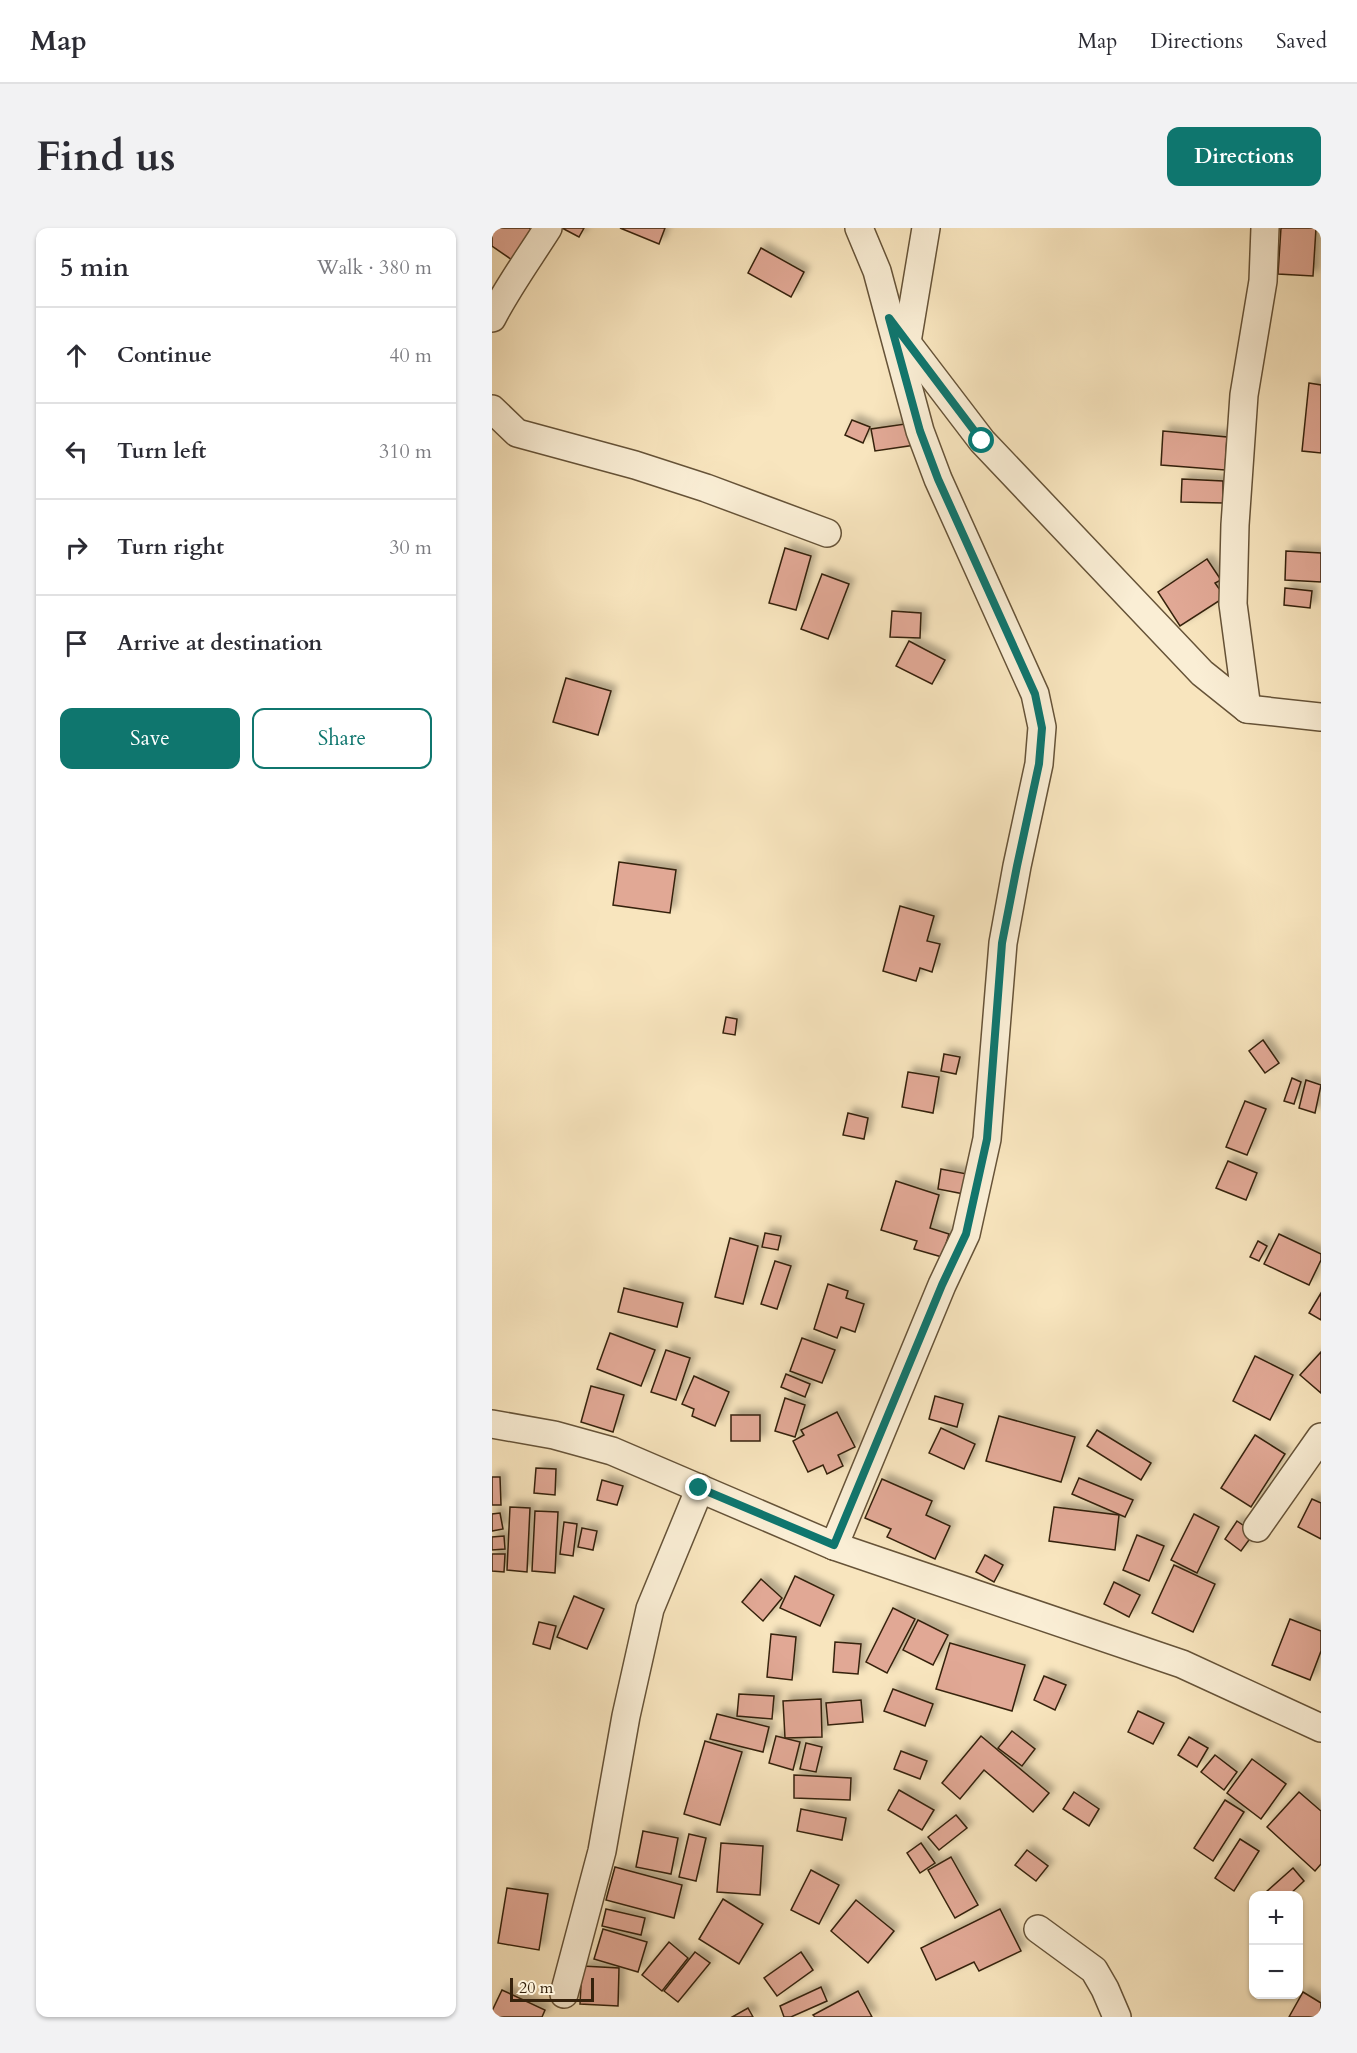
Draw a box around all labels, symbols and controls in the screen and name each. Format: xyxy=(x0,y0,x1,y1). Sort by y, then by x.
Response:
text: Map xyxy=(30,22,87,60)
text: Map xyxy=(1077,27,1117,56)
text: Directions xyxy=(1150,27,1243,56)
text: Saved xyxy=(1276,27,1327,56)
button: Directions xyxy=(1167,127,1321,186)
text: Find us xyxy=(36,128,176,185)
text: 5 min xyxy=(60,250,129,285)
text: Walk · 380 m xyxy=(317,254,432,281)
icon: ahead xyxy=(60,339,93,372)
text: Continue xyxy=(117,340,212,370)
text: 40 m xyxy=(389,342,432,369)
route start xyxy=(968,427,994,453)
icon: left xyxy=(60,435,93,468)
text: Turn left xyxy=(117,436,206,466)
text: 310 m xyxy=(379,438,432,465)
icon: right xyxy=(60,531,93,564)
text: Turn right xyxy=(117,532,224,562)
text: 30 m xyxy=(389,534,432,561)
icon: arrive xyxy=(60,627,93,660)
text: Arrive at destination xyxy=(117,628,322,658)
button: Save xyxy=(60,708,240,769)
button: Share xyxy=(252,708,432,769)
route end xyxy=(685,1474,711,1500)
map controls xyxy=(1249,1891,1303,1999)
button: + xyxy=(1249,1891,1303,1945)
button: − xyxy=(1249,1945,1303,1999)
scale bar xyxy=(510,1975,594,2002)
text: 20 m xyxy=(519,1977,553,1999)

